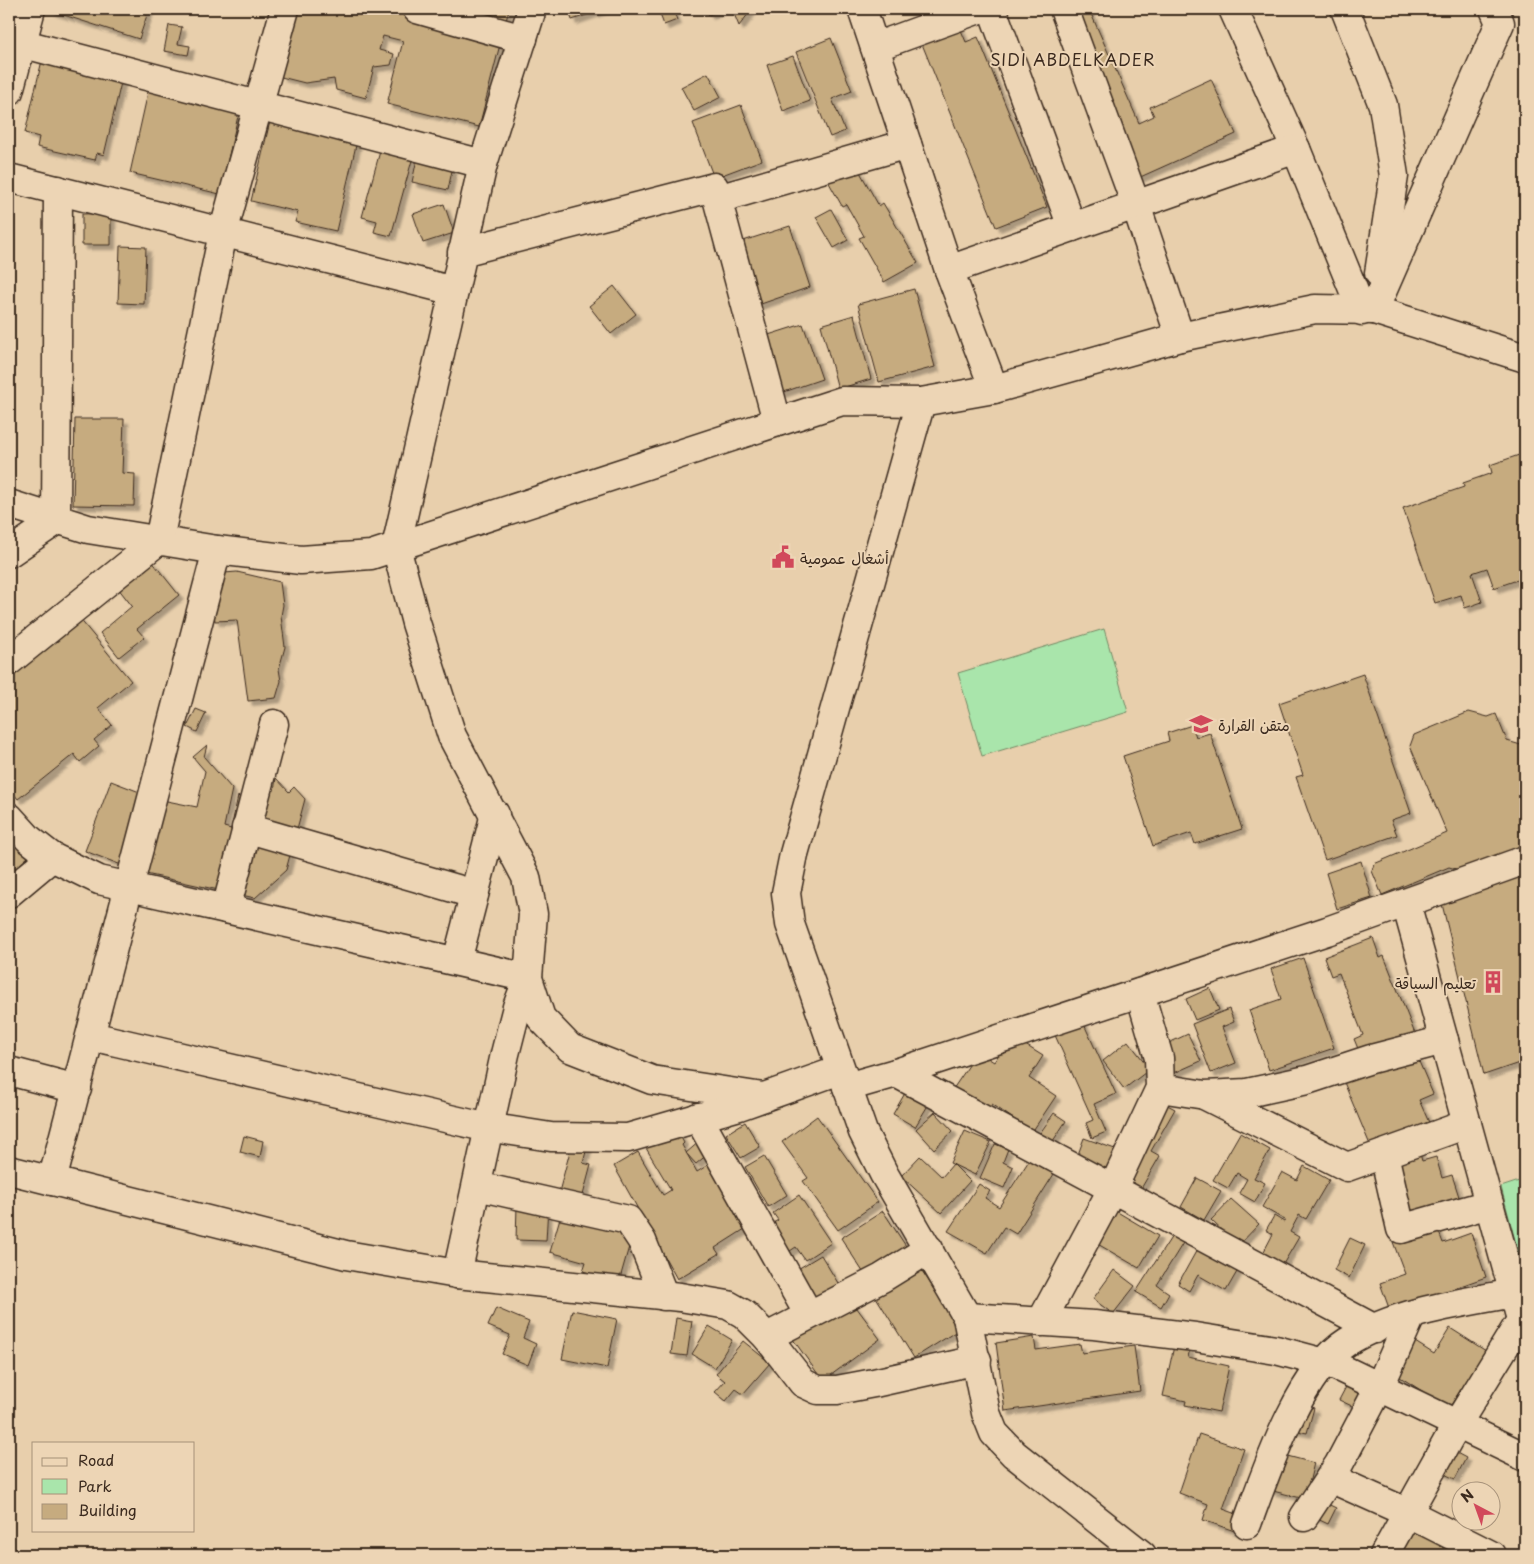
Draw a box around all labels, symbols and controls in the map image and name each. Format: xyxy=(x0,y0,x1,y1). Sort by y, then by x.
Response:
district label: SIDI ABDELKADER xyxy=(990,47,1156,71)
public building icon: أشغال عمومية xyxy=(770,544,796,570)
place label: أشغال عمومية xyxy=(800,546,889,569)
school or university icon: متقن القرارة xyxy=(1188,711,1214,737)
place label: متقن القرارة xyxy=(1218,713,1290,736)
building icon: تعليم السياقة xyxy=(1480,969,1506,995)
place label: تعليم السياقة xyxy=(1395,971,1477,996)
legend xyxy=(32,1442,195,1532)
text: Road xyxy=(78,1448,114,1471)
text: Park xyxy=(78,1474,112,1497)
north arrow xyxy=(1452,1482,1502,1532)
text: N xyxy=(1456,1484,1478,1507)
text: Building xyxy=(78,1498,137,1521)

